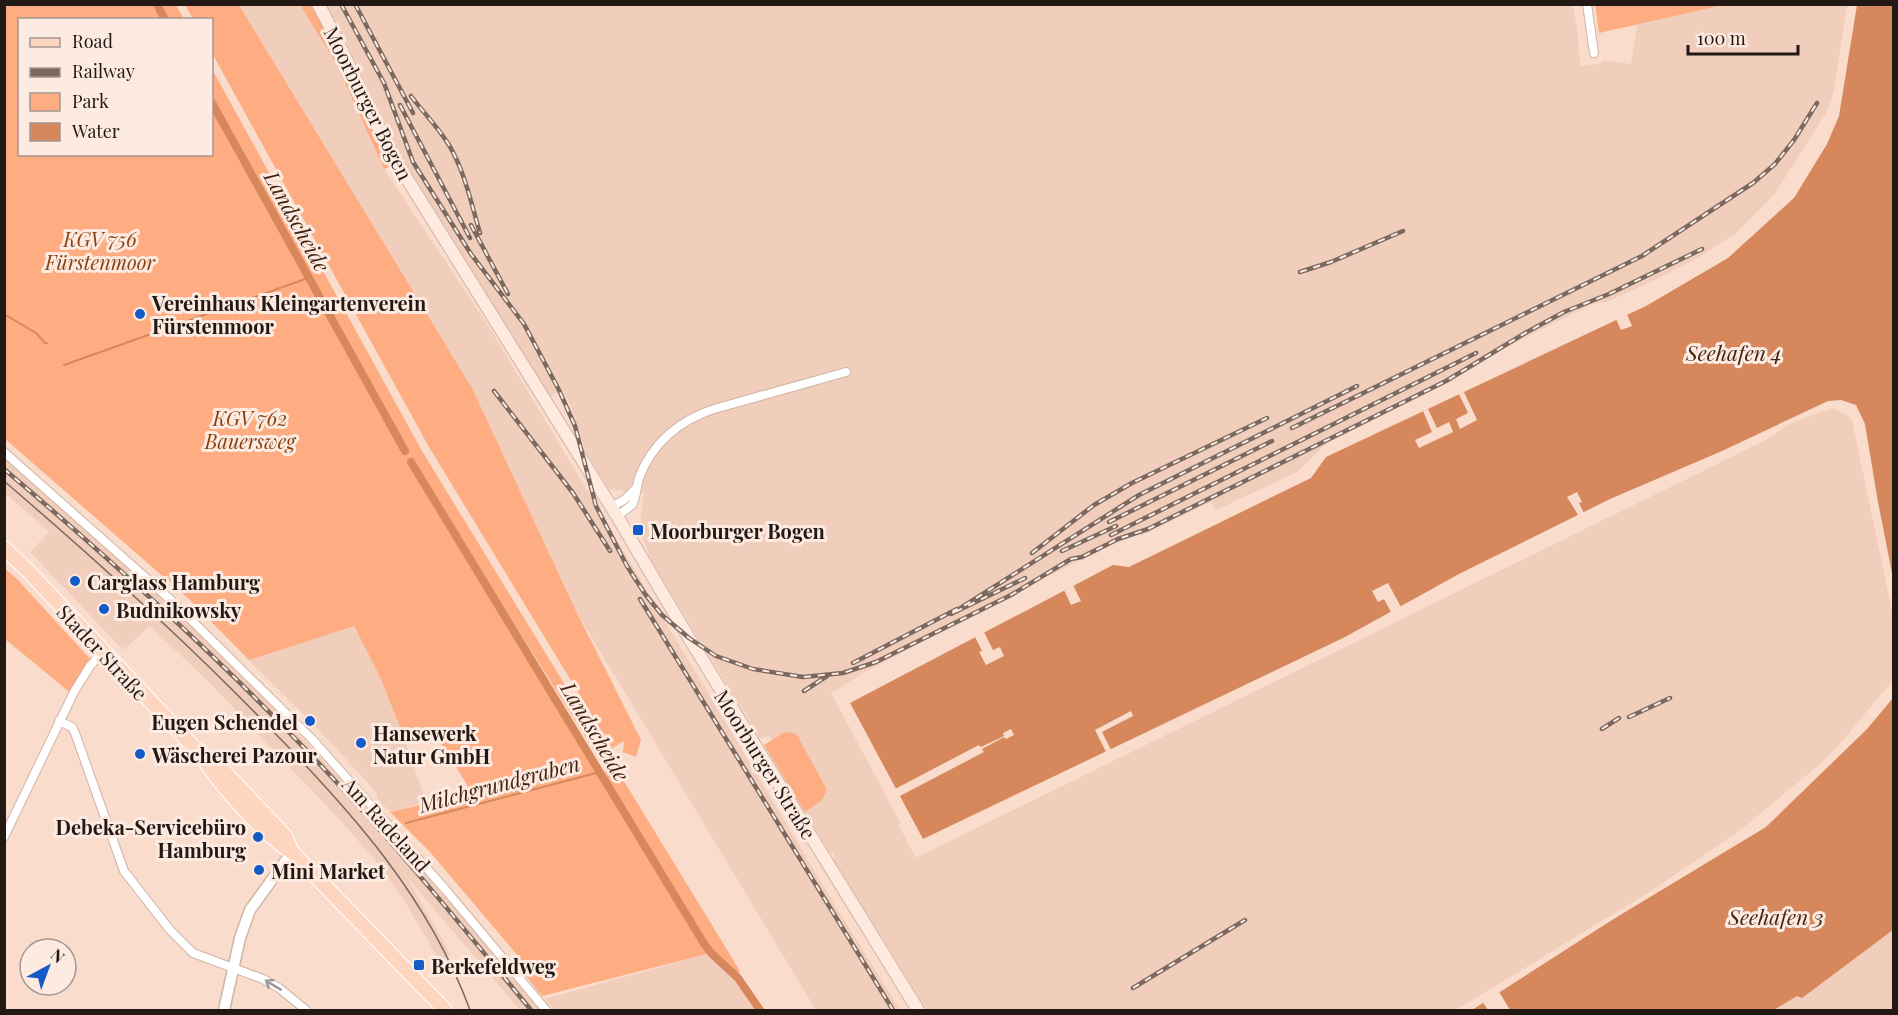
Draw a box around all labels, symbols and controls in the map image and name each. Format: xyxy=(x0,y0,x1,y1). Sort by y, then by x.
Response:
legend xyxy=(18,18,213,156)
scale bar xyxy=(1688,18,1798,56)
street label: Moorburger Bogen xyxy=(319,22,419,184)
text: 100 m xyxy=(1697,26,1746,50)
text: Road xyxy=(72,29,113,53)
text: Railway xyxy=(72,59,135,83)
text: Park xyxy=(72,89,109,113)
text: Water xyxy=(71,119,120,143)
water label: Landscheide xyxy=(258,165,337,276)
park label: KGV 756 Fürstenmoor xyxy=(44,225,156,275)
place label: Vereinhaus Kleingartenverein Fürstenmoor xyxy=(151,289,427,339)
marker: Vereinhaus Kleingartenverein Fürstenmoor xyxy=(133,307,147,321)
water label: Seehafen 4 xyxy=(1685,338,1782,366)
park label: KGV 762 Bauersweg xyxy=(204,404,297,454)
place label: Moorburger Bogen xyxy=(650,517,826,544)
marker: Moorburger Bogen xyxy=(631,523,645,537)
place label: Carglass Hamburg xyxy=(87,568,260,595)
marker: Carglass Hamburg xyxy=(68,574,82,588)
place label: Budnikowsky xyxy=(116,596,242,623)
street label: Stader Straße xyxy=(52,598,154,706)
marker: Budnikowsky xyxy=(97,602,111,616)
water label: Landscheide xyxy=(555,675,637,786)
street label: Moorburger Straße xyxy=(709,684,823,844)
place label: Eugen Schendel xyxy=(151,708,298,735)
marker: Eugen Schendel xyxy=(303,714,317,728)
place label: Hansewerk Natur GmbH xyxy=(373,719,490,769)
marker: Hansewerk Natur GmbH xyxy=(354,736,368,750)
place label: Wäscherei Pazour xyxy=(151,741,318,768)
marker: Wäscherei Pazour xyxy=(133,747,147,761)
water label: Milchgrundgraben xyxy=(414,748,583,818)
street label: Am Radeland xyxy=(336,770,437,878)
place label: Debeka-Servicebüro Hamburg xyxy=(55,813,246,863)
marker: Debeka-Servicebüro Hamburg xyxy=(251,830,265,844)
place label: Mini Market xyxy=(271,857,386,884)
marker: Mini Market xyxy=(252,863,266,877)
water label: Seehafen 3 xyxy=(1727,902,1824,930)
north arrow xyxy=(18,937,78,997)
text: N xyxy=(47,944,70,967)
place label: Berkefeldweg xyxy=(431,952,556,979)
marker: Berkefeldweg xyxy=(412,958,426,972)
one-way arrow xyxy=(265,978,282,990)

